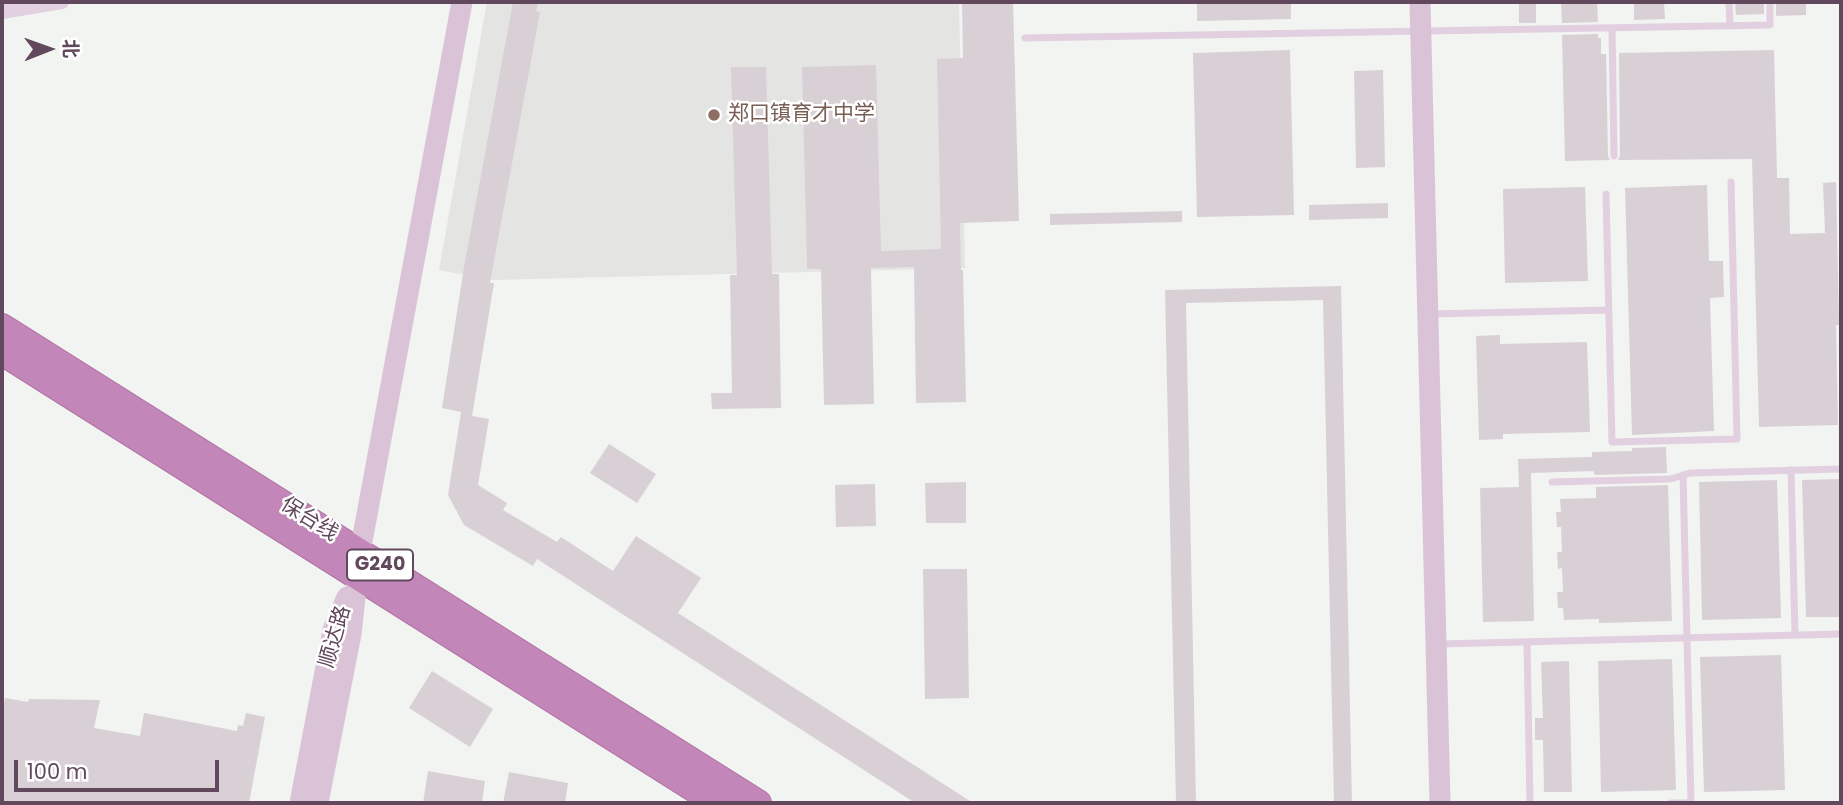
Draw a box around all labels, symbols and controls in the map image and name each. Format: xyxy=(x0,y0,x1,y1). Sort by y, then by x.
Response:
north arrow xyxy=(14,14,84,84)
text: 北 xyxy=(57,39,84,58)
place label: 郑口镇育才中学 xyxy=(728,102,875,128)
marker: 郑口镇育才中学 xyxy=(706,107,722,123)
street label: 保台线 xyxy=(276,493,342,547)
road number: G240 xyxy=(347,550,413,580)
street label: 顺达路 xyxy=(315,603,357,671)
scale bar xyxy=(18,746,222,790)
text: 100 m xyxy=(27,757,87,786)

